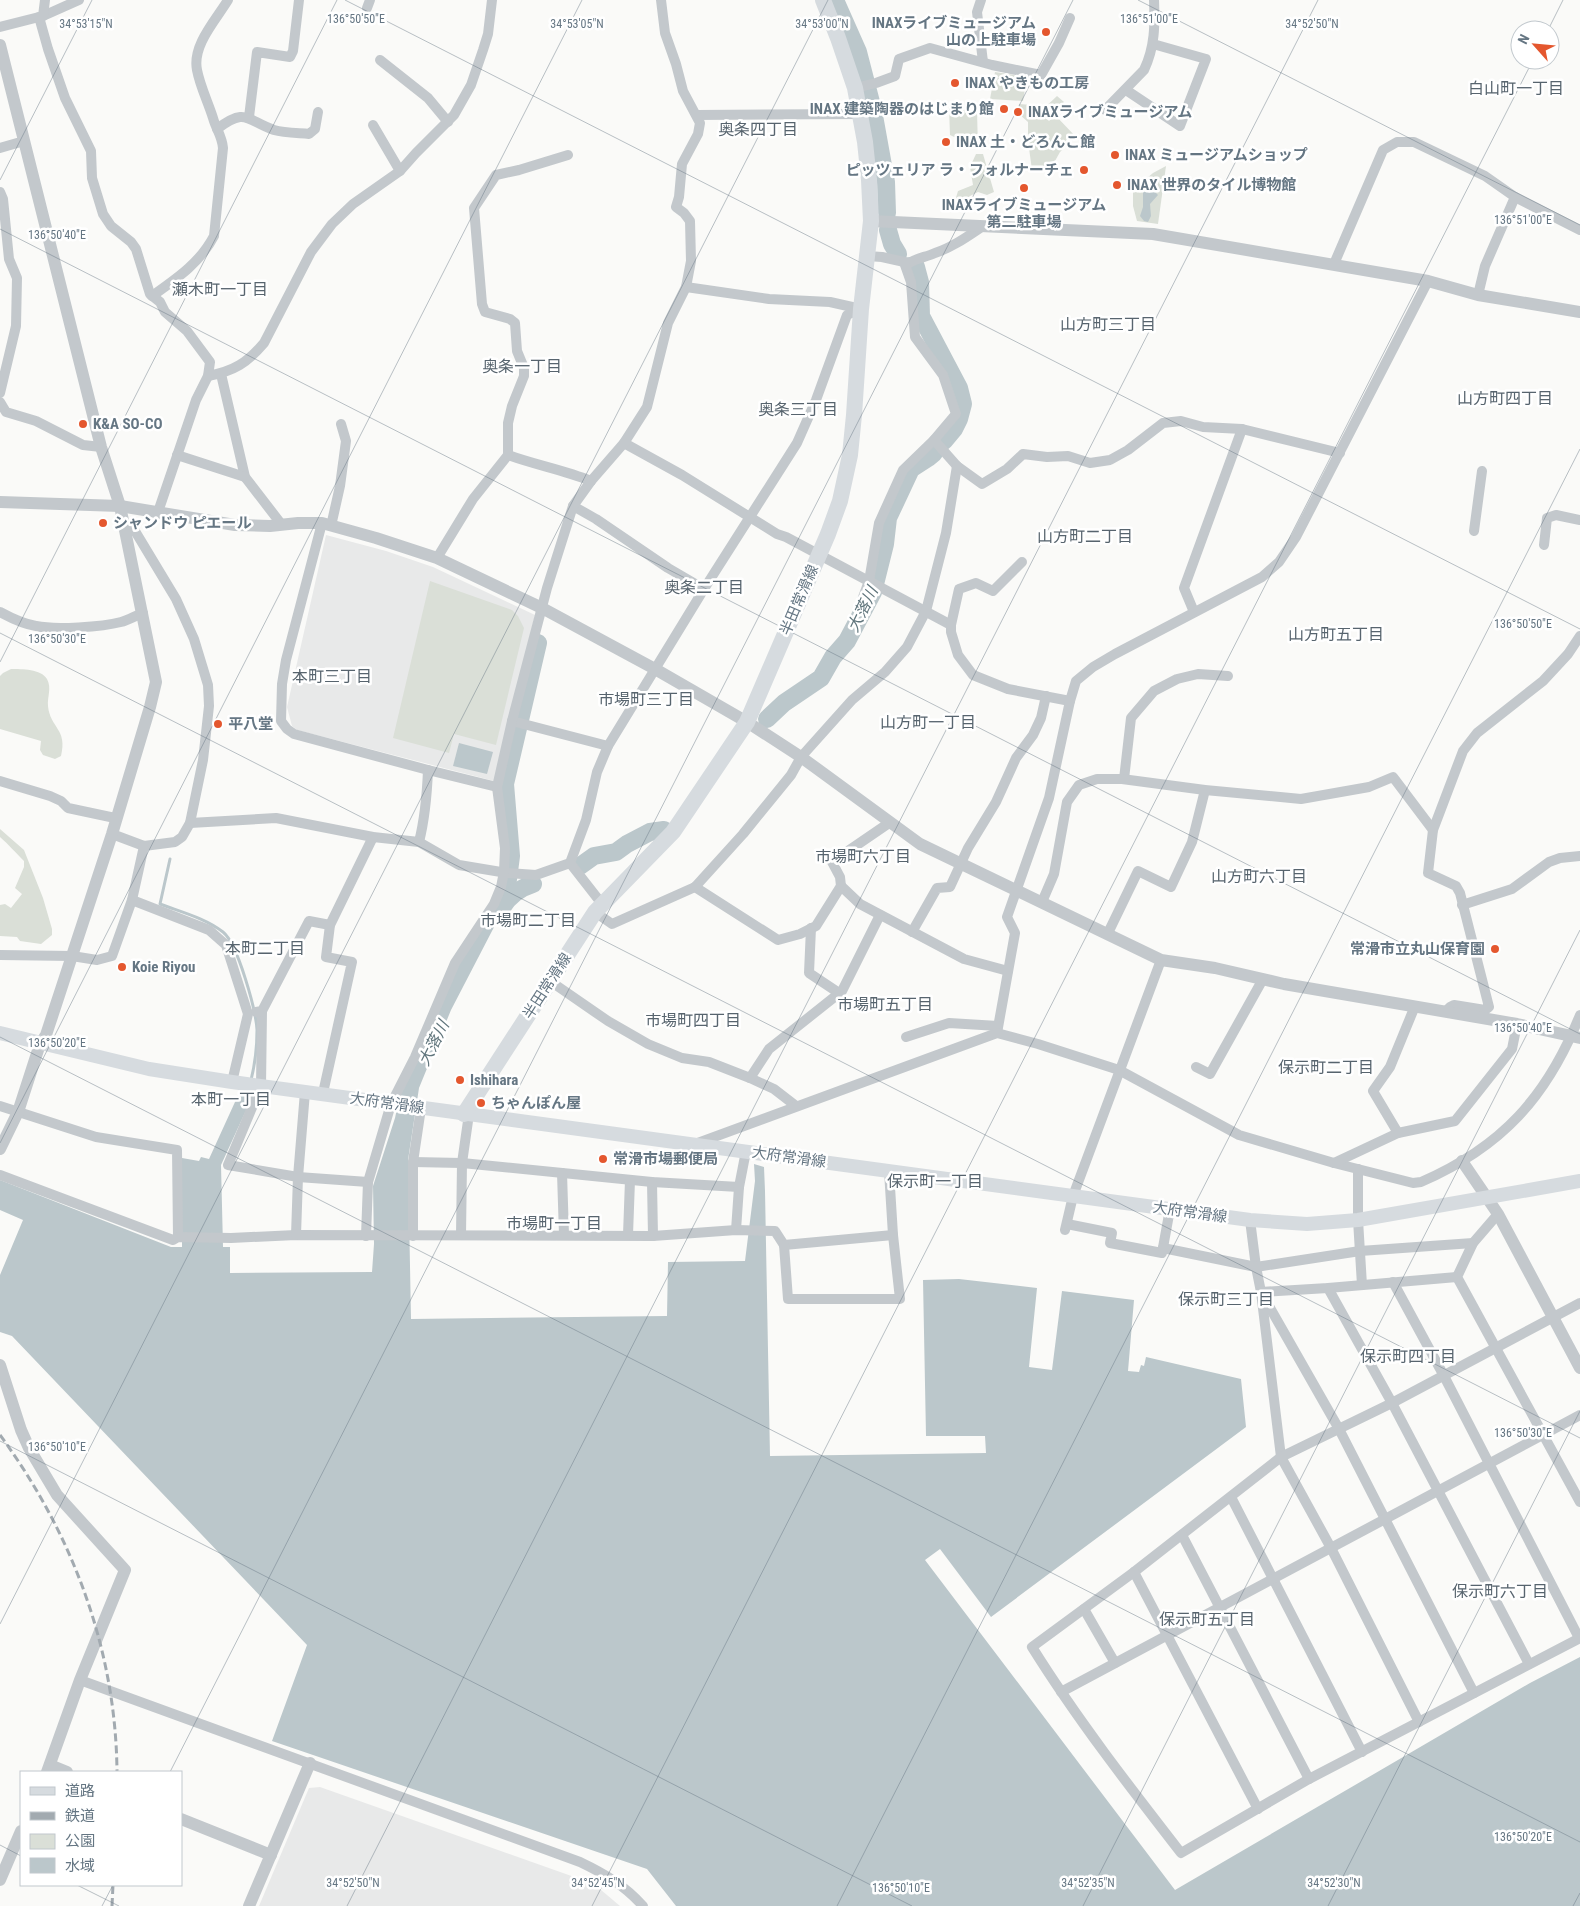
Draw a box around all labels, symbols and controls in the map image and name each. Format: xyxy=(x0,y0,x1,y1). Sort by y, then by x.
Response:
text: 136°50'50"E xyxy=(327,12,385,26)
text: 136°51'00"E xyxy=(1120,12,1178,26)
place label: INAXライブミュージアム 山の上駐車場 xyxy=(872,14,1036,49)
text: 34°53'15"N xyxy=(59,17,113,31)
text: 34°53'05"N xyxy=(550,17,604,31)
text: 34°53'00"N xyxy=(795,17,849,31)
text: 34°52'50"N xyxy=(1285,17,1339,31)
north arrow xyxy=(1510,20,1560,70)
marker: INAXライブミュージアム 山の上駐車場 xyxy=(1040,26,1052,38)
text: N xyxy=(1514,32,1532,47)
place label: INAX やきもの工房 xyxy=(965,74,1089,92)
marker: INAX やきもの工房 xyxy=(949,77,961,89)
district label: 白山町一丁目 xyxy=(1468,79,1564,98)
place label: INAX 建築陶器のはじまり館 xyxy=(810,100,994,118)
marker: INAX 建築陶器のはじまり館 xyxy=(998,103,1010,115)
place label: INAXライブミュージアム xyxy=(1028,103,1192,121)
marker: INAXライブミュージアム xyxy=(1012,106,1024,118)
district label: 奥条四丁目 xyxy=(718,120,798,139)
place label: INAX 土・どろんこ館 xyxy=(956,133,1095,151)
marker: INAX 土・どろんこ館 xyxy=(940,136,952,148)
place label: INAX ミュージアムショップ xyxy=(1125,146,1308,164)
marker: INAX ミュージアムショップ xyxy=(1109,149,1121,161)
place label: ピッツェリア ラ・フォルナーチェ xyxy=(846,161,1074,179)
marker: ピッツェリア ラ・フォルナーチェ xyxy=(1078,164,1090,176)
place label: INAX 世界のタイル博物館 xyxy=(1127,176,1296,194)
marker: INAX 世界のタイル博物館 xyxy=(1111,179,1123,191)
marker: INAXライブミュージアム 第二駐車場 xyxy=(1018,182,1030,194)
place label: INAXライブミュージアム 第二駐車場 xyxy=(942,196,1106,231)
text: 136°51'00"E xyxy=(1494,213,1552,227)
text: 136°50'40"E xyxy=(28,228,86,242)
district label: 瀬木町一丁目 xyxy=(172,280,268,299)
district label: 山方町三丁目 xyxy=(1060,315,1156,334)
district label: 奥条一丁目 xyxy=(482,357,562,376)
district label: 山方町四丁目 xyxy=(1457,389,1553,408)
district label: 奥条三丁目 xyxy=(758,400,838,419)
place label: K&A SO-CO xyxy=(93,415,163,433)
marker: K&A SO-CO xyxy=(77,418,89,430)
place label: シャンドウ ピエール xyxy=(113,514,251,532)
marker: シャンドウ ピエール xyxy=(97,517,109,529)
district label: 山方町二丁目 xyxy=(1037,527,1133,546)
street label: 半田常滑線 xyxy=(776,562,822,638)
district label: 奥条二丁目 xyxy=(664,578,744,597)
water label: 大落川 xyxy=(843,582,882,635)
text: 136°50'50"E xyxy=(1494,617,1552,631)
district label: 山方町五丁目 xyxy=(1288,625,1384,644)
text: 136°50'30"E xyxy=(28,632,86,646)
district label: 本町三丁目 xyxy=(292,667,372,686)
district label: 市場町三丁目 xyxy=(598,690,694,709)
district label: 山方町一丁目 xyxy=(880,713,976,732)
place label: 平八堂 xyxy=(228,715,273,733)
marker: 平八堂 xyxy=(212,718,224,730)
district label: 市場町六丁目 xyxy=(815,847,911,866)
district label: 山方町六丁目 xyxy=(1211,867,1307,886)
district label: 市場町二丁目 xyxy=(480,911,576,930)
district label: 本町二丁目 xyxy=(225,939,305,958)
place label: 常滑市立丸山保育園 xyxy=(1350,940,1485,958)
marker: 常滑市立丸山保育園 xyxy=(1489,943,1501,955)
street label: 半田常滑線 xyxy=(519,950,575,1022)
place label: Koie Riyou xyxy=(132,958,195,976)
marker: Koie Riyou xyxy=(116,961,128,973)
district label: 市場町五丁目 xyxy=(837,995,933,1014)
district label: 市場町四丁目 xyxy=(645,1011,741,1030)
water label: 大落川 xyxy=(414,1016,454,1069)
text: 136°50'40"E xyxy=(1494,1021,1552,1035)
text: 136°50'20"E xyxy=(28,1036,86,1050)
district label: 保示町二丁目 xyxy=(1278,1058,1374,1077)
place label: Ishihara xyxy=(470,1071,518,1089)
marker: Ishihara xyxy=(454,1074,466,1086)
street label: 大府常滑線 xyxy=(349,1089,425,1117)
district label: 本町一丁目 xyxy=(191,1090,271,1109)
place label: ちゃんぽん屋 xyxy=(491,1094,581,1112)
marker: ちゃんぽん屋 xyxy=(475,1097,487,1109)
street label: 大府常滑線 xyxy=(751,1143,827,1171)
place label: 常滑市場郵便局 xyxy=(613,1150,718,1168)
marker: 常滑市場郵便局 xyxy=(597,1153,609,1165)
district label: 保示町一丁目 xyxy=(887,1172,983,1191)
street label: 大府常滑線 xyxy=(1152,1198,1228,1226)
district label: 市場町一丁目 xyxy=(506,1214,602,1233)
district label: 保示町三丁目 xyxy=(1178,1290,1274,1309)
district label: 保示町四丁目 xyxy=(1360,1347,1456,1366)
text: 136°50'30"E xyxy=(1494,1426,1552,1440)
text: 136°50'10"E xyxy=(28,1440,86,1454)
district label: 保示町六丁目 xyxy=(1452,1582,1548,1601)
district label: 保示町五丁目 xyxy=(1159,1610,1255,1629)
legend xyxy=(20,1771,182,1886)
text: 道路 xyxy=(65,1782,95,1800)
text: 鉄道 xyxy=(65,1807,95,1825)
text: 136°50'20"E xyxy=(1494,1830,1552,1844)
text: 公園 xyxy=(65,1832,95,1850)
text: 水域 xyxy=(65,1857,95,1875)
text: 34°52'50"N xyxy=(326,1876,380,1890)
text: 34°52'45"N xyxy=(571,1876,625,1890)
text: 34°52'35"N xyxy=(1061,1876,1115,1890)
text: 34°52'30"N xyxy=(1307,1876,1361,1890)
text: 136°50'10"E xyxy=(872,1881,930,1895)

